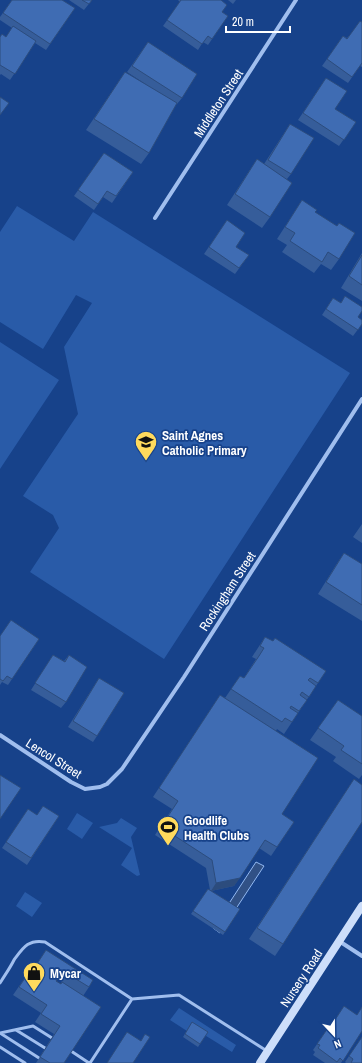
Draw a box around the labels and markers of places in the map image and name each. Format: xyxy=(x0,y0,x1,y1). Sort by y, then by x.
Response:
place label: Saint Agnes Catholic Primary xyxy=(162,427,247,459)
school or university icon: Saint Agnes Catholic Primary xyxy=(133,429,159,462)
place label: Goodlife Health Clubs xyxy=(184,812,249,844)
sports icon: Goodlife Health Clubs xyxy=(155,814,181,847)
shop icon: Mycar xyxy=(21,960,47,993)
place label: Mycar xyxy=(50,965,82,982)

